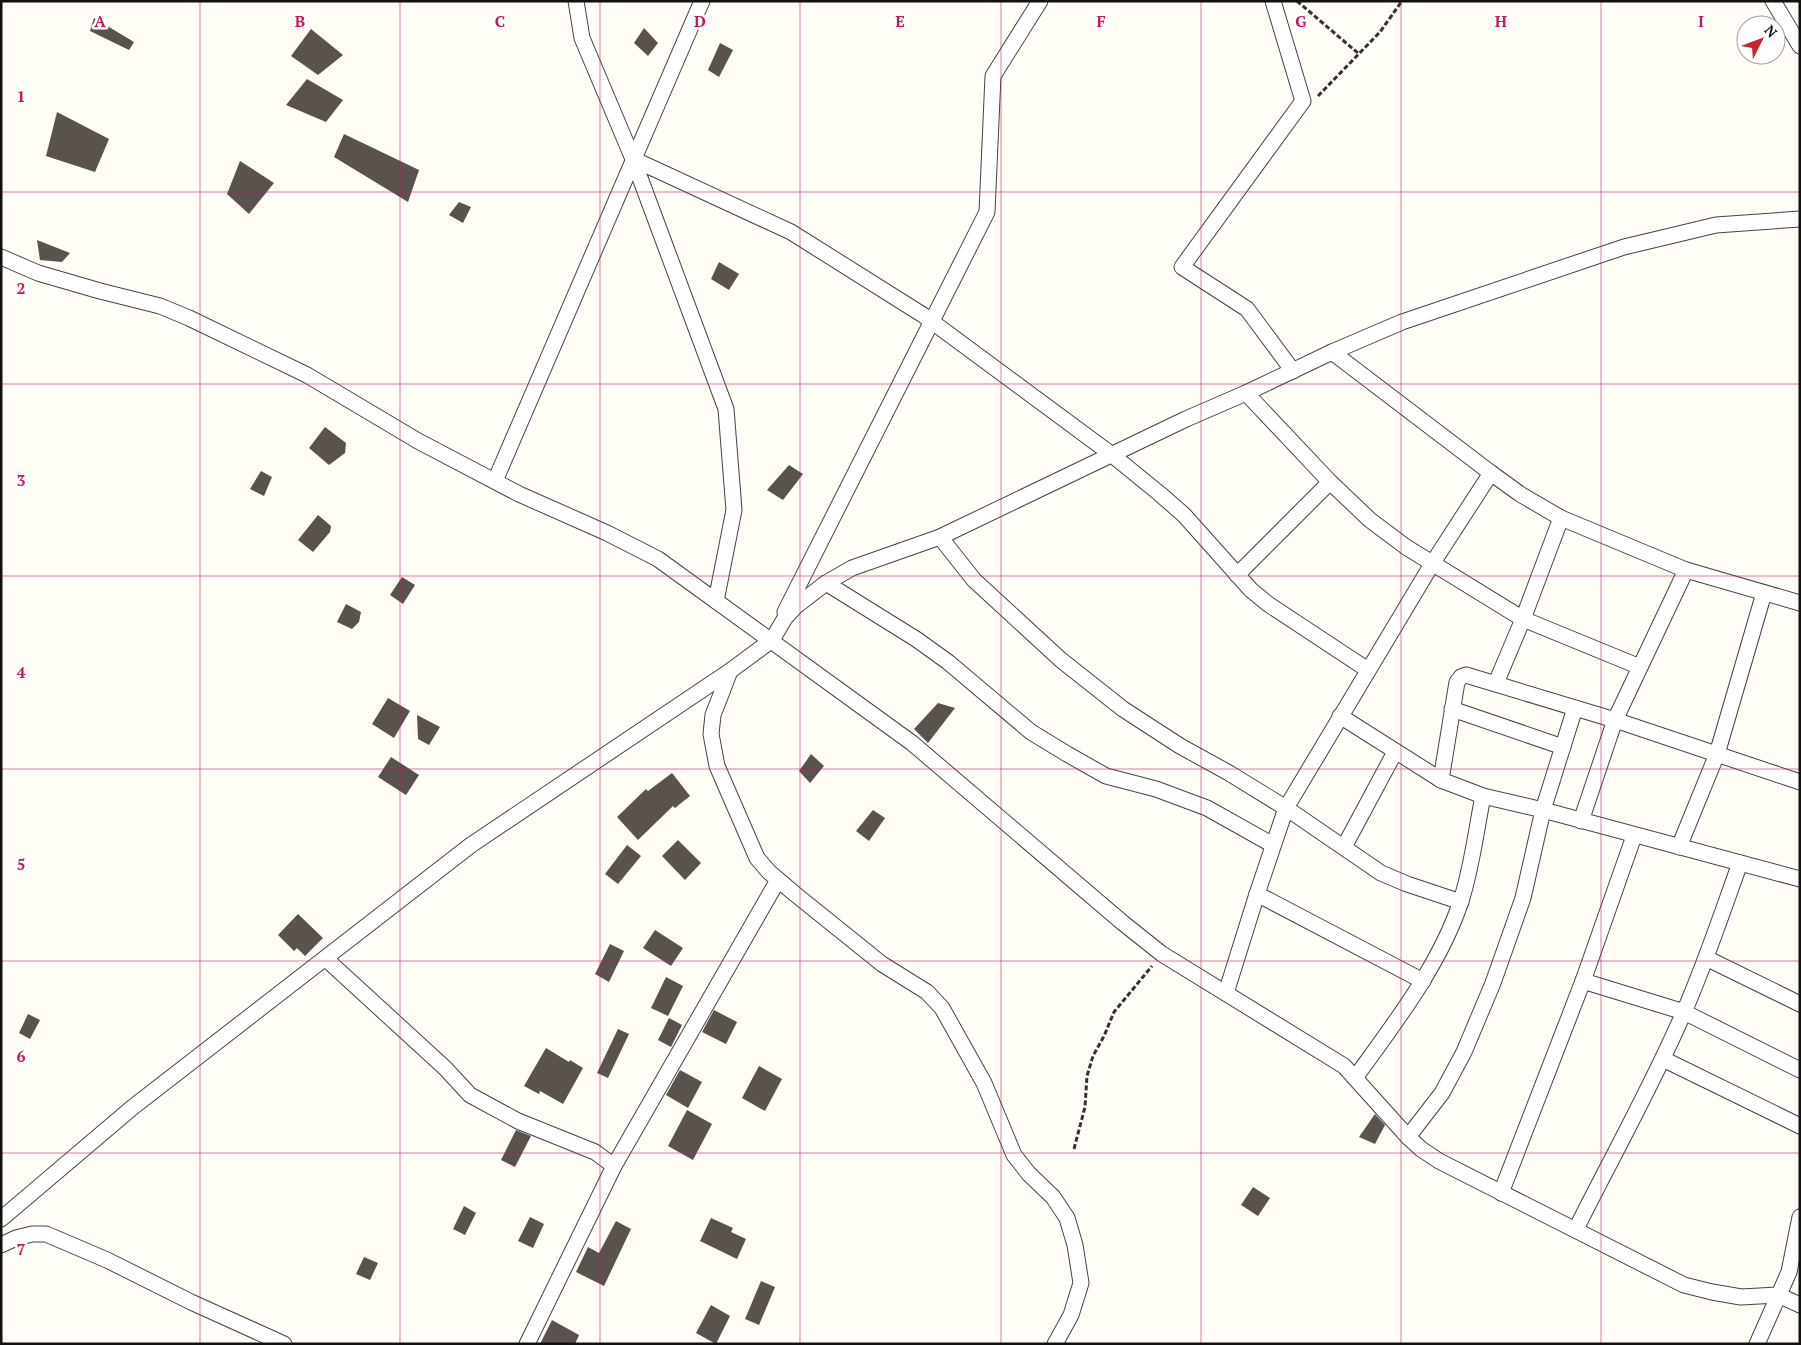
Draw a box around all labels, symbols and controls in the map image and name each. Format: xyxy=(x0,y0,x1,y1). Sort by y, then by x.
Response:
text: A xyxy=(94,10,106,32)
text: B xyxy=(295,10,305,32)
text: C xyxy=(495,10,505,32)
text: D xyxy=(694,10,706,32)
text: E xyxy=(895,10,905,32)
text: F xyxy=(1096,10,1106,32)
text: G xyxy=(1295,10,1307,32)
text: H xyxy=(1495,10,1507,32)
text: I xyxy=(1698,10,1704,32)
north arrow xyxy=(1736,15,1786,65)
text: N xyxy=(1760,21,1782,42)
text: 1 xyxy=(16,85,26,107)
text: 2 xyxy=(16,277,26,299)
text: 3 xyxy=(16,469,26,491)
text: 4 xyxy=(16,661,26,683)
text: 5 xyxy=(16,853,26,875)
text: 6 xyxy=(16,1045,26,1067)
text: 7 xyxy=(16,1238,26,1260)

